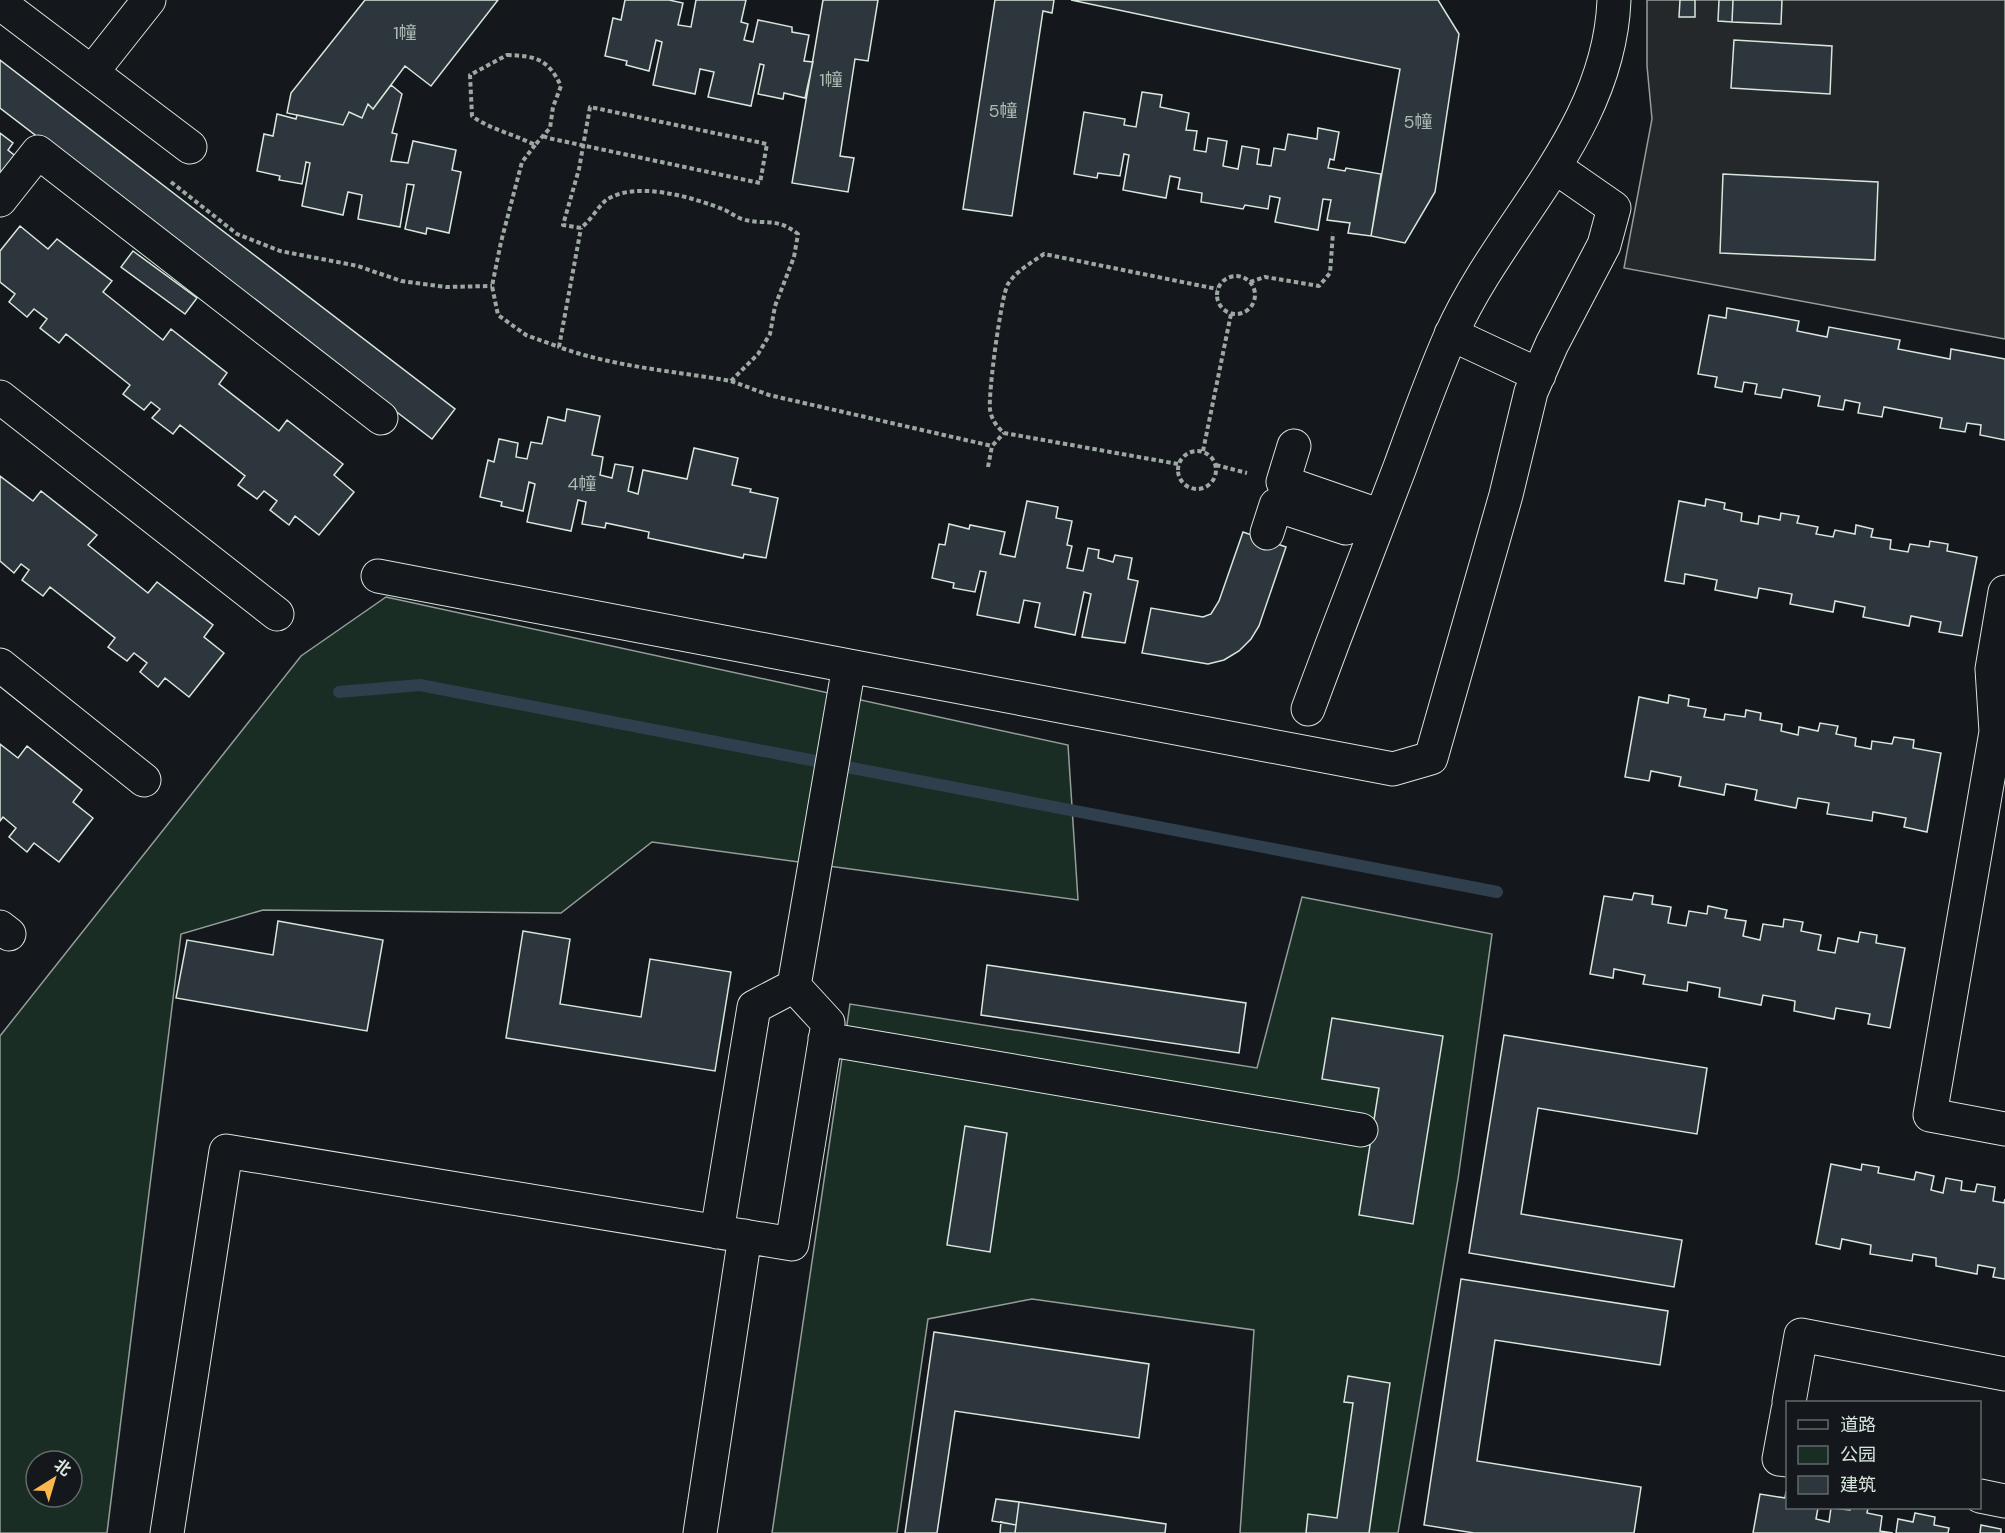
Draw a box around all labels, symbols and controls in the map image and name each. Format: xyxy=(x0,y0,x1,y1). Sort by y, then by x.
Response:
house number: 1幢 xyxy=(393,21,417,45)
house number: 1幢 xyxy=(819,68,843,92)
house number: 5幢 xyxy=(989,99,1017,123)
house number: 5幢 xyxy=(1404,110,1432,134)
house number: 4幢 xyxy=(568,472,596,496)
legend xyxy=(1786,1401,1981,1509)
text: 道路 xyxy=(1840,1413,1876,1437)
text: 公园 xyxy=(1840,1443,1876,1467)
north arrow xyxy=(24,1449,84,1509)
text: 北 xyxy=(50,1454,75,1481)
text: 建筑 xyxy=(1840,1473,1876,1497)

